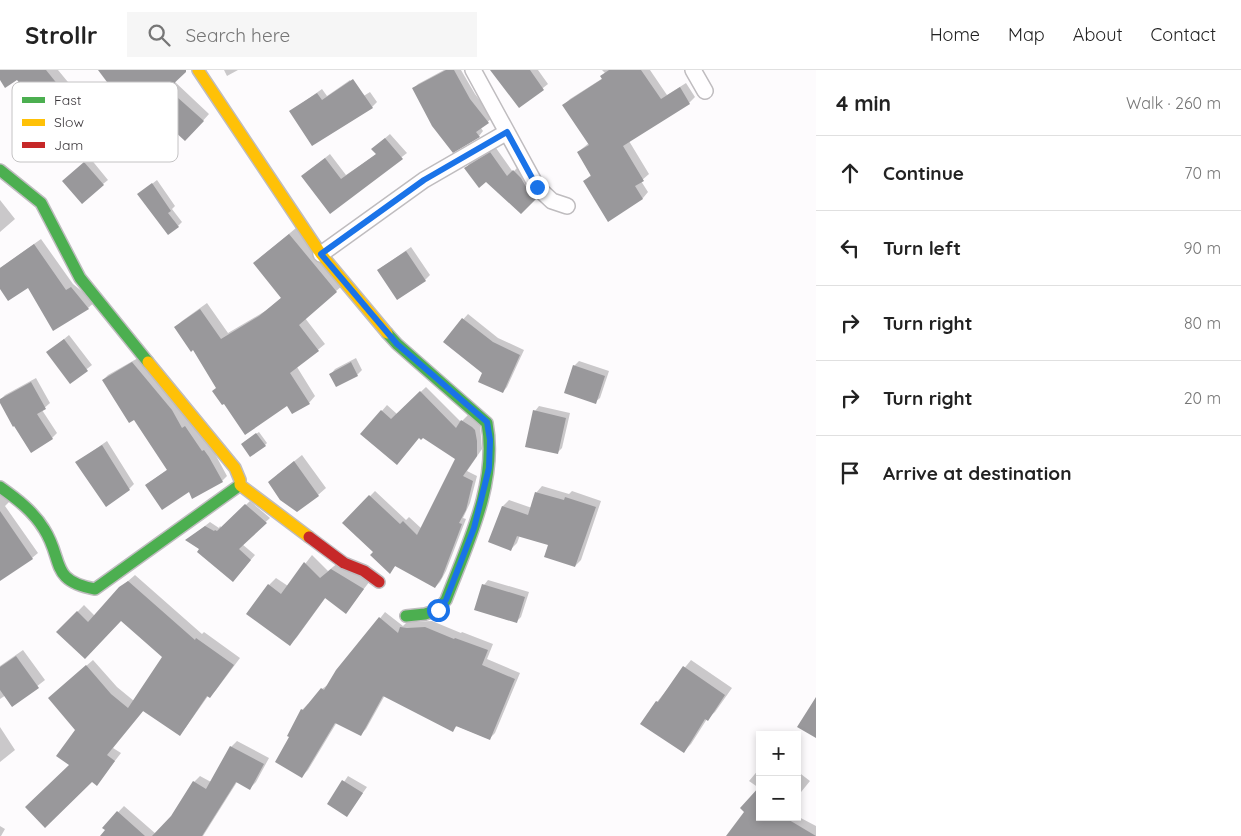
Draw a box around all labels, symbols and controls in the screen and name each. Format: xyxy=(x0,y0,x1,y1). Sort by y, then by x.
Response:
search box xyxy=(127,12,477,57)
text: Strollr xyxy=(25,20,97,50)
icon: search xyxy=(145,21,173,49)
text: Search here xyxy=(185,23,290,47)
text: Home xyxy=(930,23,980,46)
text: Map xyxy=(1008,23,1045,46)
text: About xyxy=(1073,23,1123,46)
text: Contact xyxy=(1151,23,1216,46)
legend xyxy=(12,82,178,162)
text: 4 min xyxy=(836,90,891,116)
text: Fast xyxy=(54,91,82,109)
text: Walk · 260 m xyxy=(1126,93,1221,113)
text: Slow xyxy=(54,113,84,131)
text: Jam xyxy=(54,136,83,154)
icon: ahead xyxy=(836,159,864,187)
text: Continue xyxy=(883,161,964,185)
text: 70 m xyxy=(1184,163,1221,183)
route end xyxy=(526,176,549,199)
icon: left xyxy=(836,234,864,262)
text: Turn left xyxy=(883,236,961,260)
text: 90 m xyxy=(1184,238,1221,258)
icon: right xyxy=(836,309,864,337)
text: Turn right xyxy=(883,311,972,335)
text: 80 m xyxy=(1184,313,1221,333)
icon: right xyxy=(836,384,864,412)
text: Turn right xyxy=(883,386,972,410)
text: 20 m xyxy=(1184,388,1221,408)
icon: arrive xyxy=(836,459,864,487)
text: Arrive at destination xyxy=(883,461,1072,485)
route start xyxy=(427,599,450,622)
map controls xyxy=(756,731,801,821)
button: + xyxy=(756,731,801,776)
button: − xyxy=(756,776,801,821)

